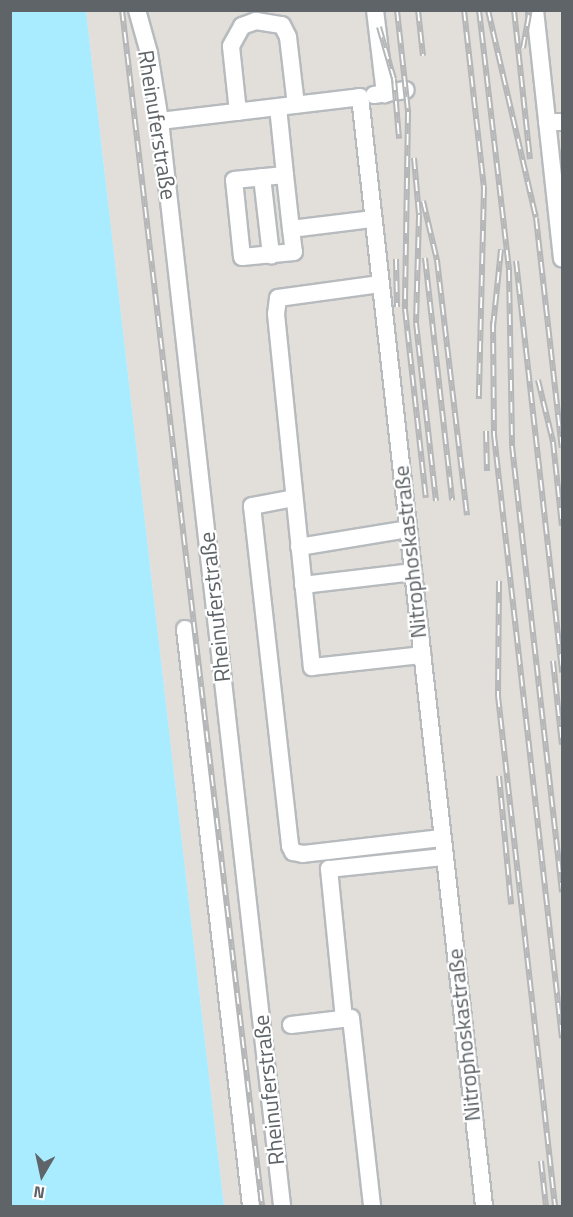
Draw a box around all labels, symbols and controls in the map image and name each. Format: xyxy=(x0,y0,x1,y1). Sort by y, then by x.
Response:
street label: Rheinuferstraße xyxy=(132,48,182,202)
street label: Nitrophoskastraße xyxy=(388,464,432,640)
street label: Rheinuferstraße xyxy=(194,531,236,683)
street label: Nitrophoskastraße xyxy=(442,947,486,1123)
street label: Rheinuferstraße xyxy=(248,1014,290,1166)
north arrow xyxy=(12,1145,72,1205)
text: N xyxy=(32,1180,47,1205)

